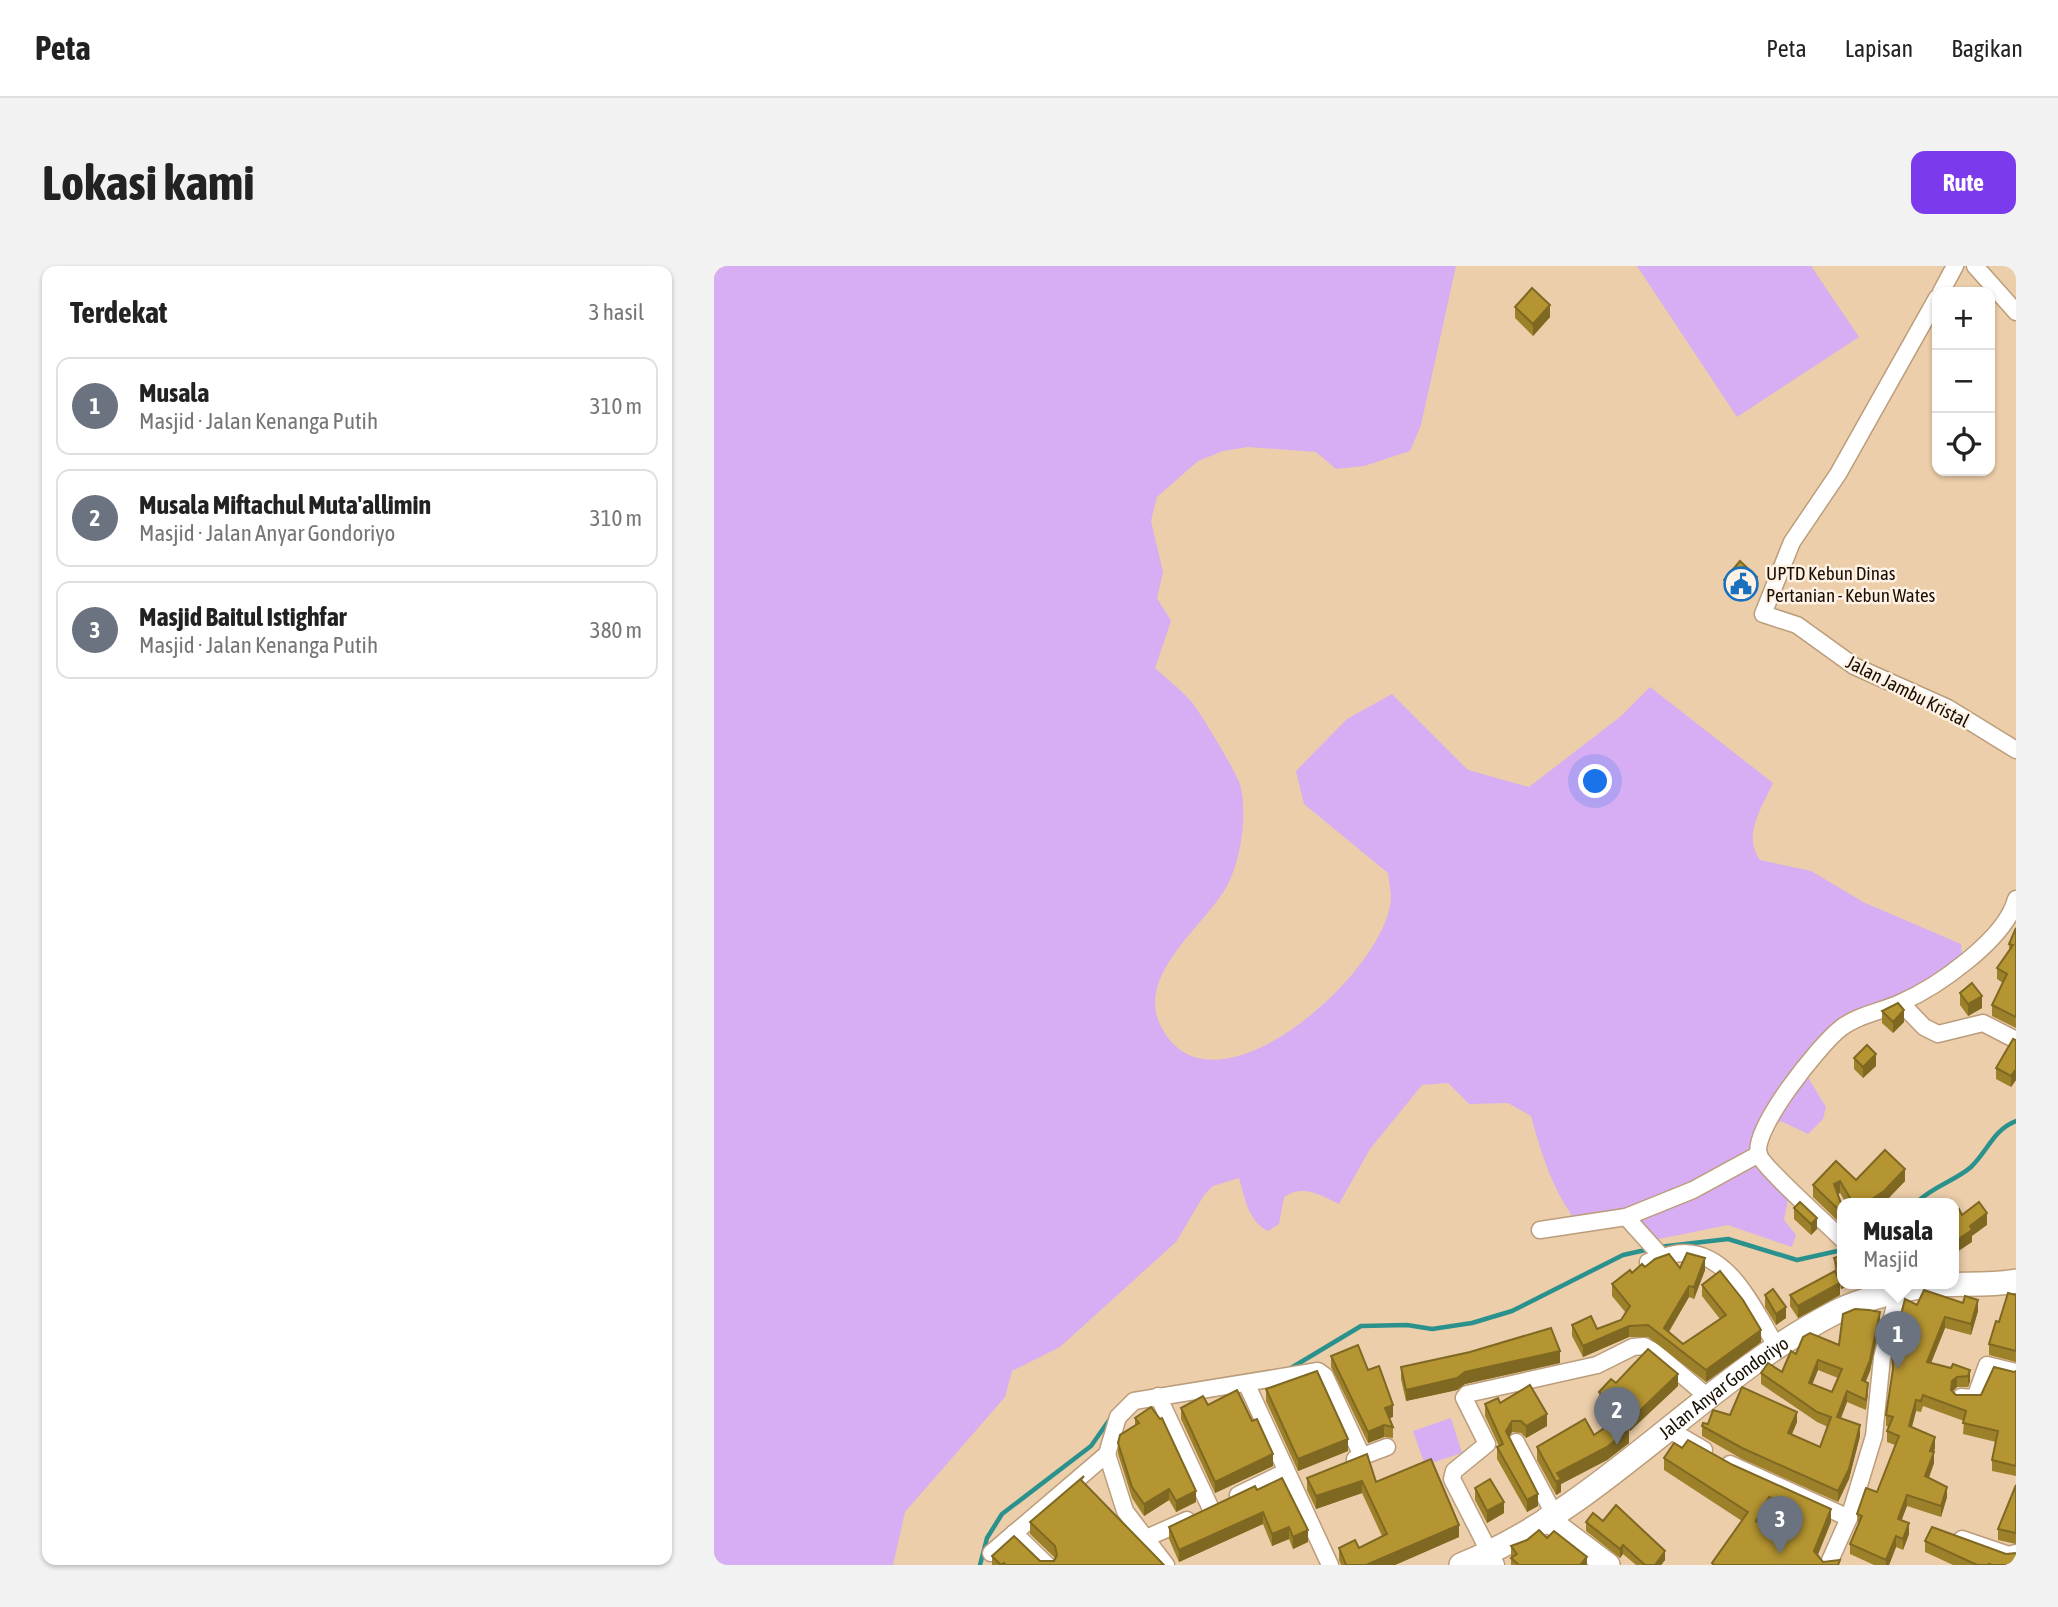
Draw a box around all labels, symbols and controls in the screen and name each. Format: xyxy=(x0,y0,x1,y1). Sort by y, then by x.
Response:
text: Peta xyxy=(35,29,91,67)
text: Peta xyxy=(1766,35,1807,62)
text: Lapisan xyxy=(1845,35,1913,62)
text: Bagikan xyxy=(1951,35,2023,62)
button: Rute xyxy=(1911,151,2016,214)
text: Lokasi kami xyxy=(42,154,255,210)
map controls xyxy=(1932,287,1995,476)
button: + xyxy=(1932,287,1995,350)
text: Terdekat xyxy=(70,295,167,329)
text: 3 hasil xyxy=(589,299,644,325)
button: − xyxy=(1932,350,1995,413)
text: Musala xyxy=(139,378,209,408)
text: 1 xyxy=(90,393,100,419)
text: 310 m xyxy=(590,393,642,419)
text: Masjid · Jalan Kenanga Putih xyxy=(139,408,378,434)
button: locate xyxy=(1932,413,1995,476)
text: Musala Miftachul Muta'allimin xyxy=(139,490,431,520)
text: 2 xyxy=(90,505,100,531)
text: 310 m xyxy=(590,505,642,531)
text: Masjid · Jalan Anyar Gondoriyo xyxy=(139,520,395,546)
place label: UPTD Kebun Dinas Pertanian - Kebun Wates xyxy=(1766,562,1936,606)
public building icon: UPTD Kebun Dinas Pertanian - Kebun Wates xyxy=(1722,565,1760,603)
text: Masjid Baitul Istighfar xyxy=(139,602,346,632)
text: 3 xyxy=(90,617,100,643)
text: 380 m xyxy=(590,617,642,643)
text: Masjid · Jalan Kenanga Putih xyxy=(139,632,378,658)
street label: Jalan Jambu Kristal xyxy=(1843,650,1973,732)
your location xyxy=(1578,764,1612,798)
popup xyxy=(1837,1198,1959,1289)
text: Musala xyxy=(1863,1216,1933,1246)
text: Masjid xyxy=(1863,1246,1919,1272)
pin: 1 xyxy=(1875,1311,1921,1369)
street label: Jalan Anyar Gondoriyo xyxy=(1654,1332,1792,1443)
pin: 2 xyxy=(1594,1387,1640,1445)
pin: 3 xyxy=(1757,1496,1803,1554)

